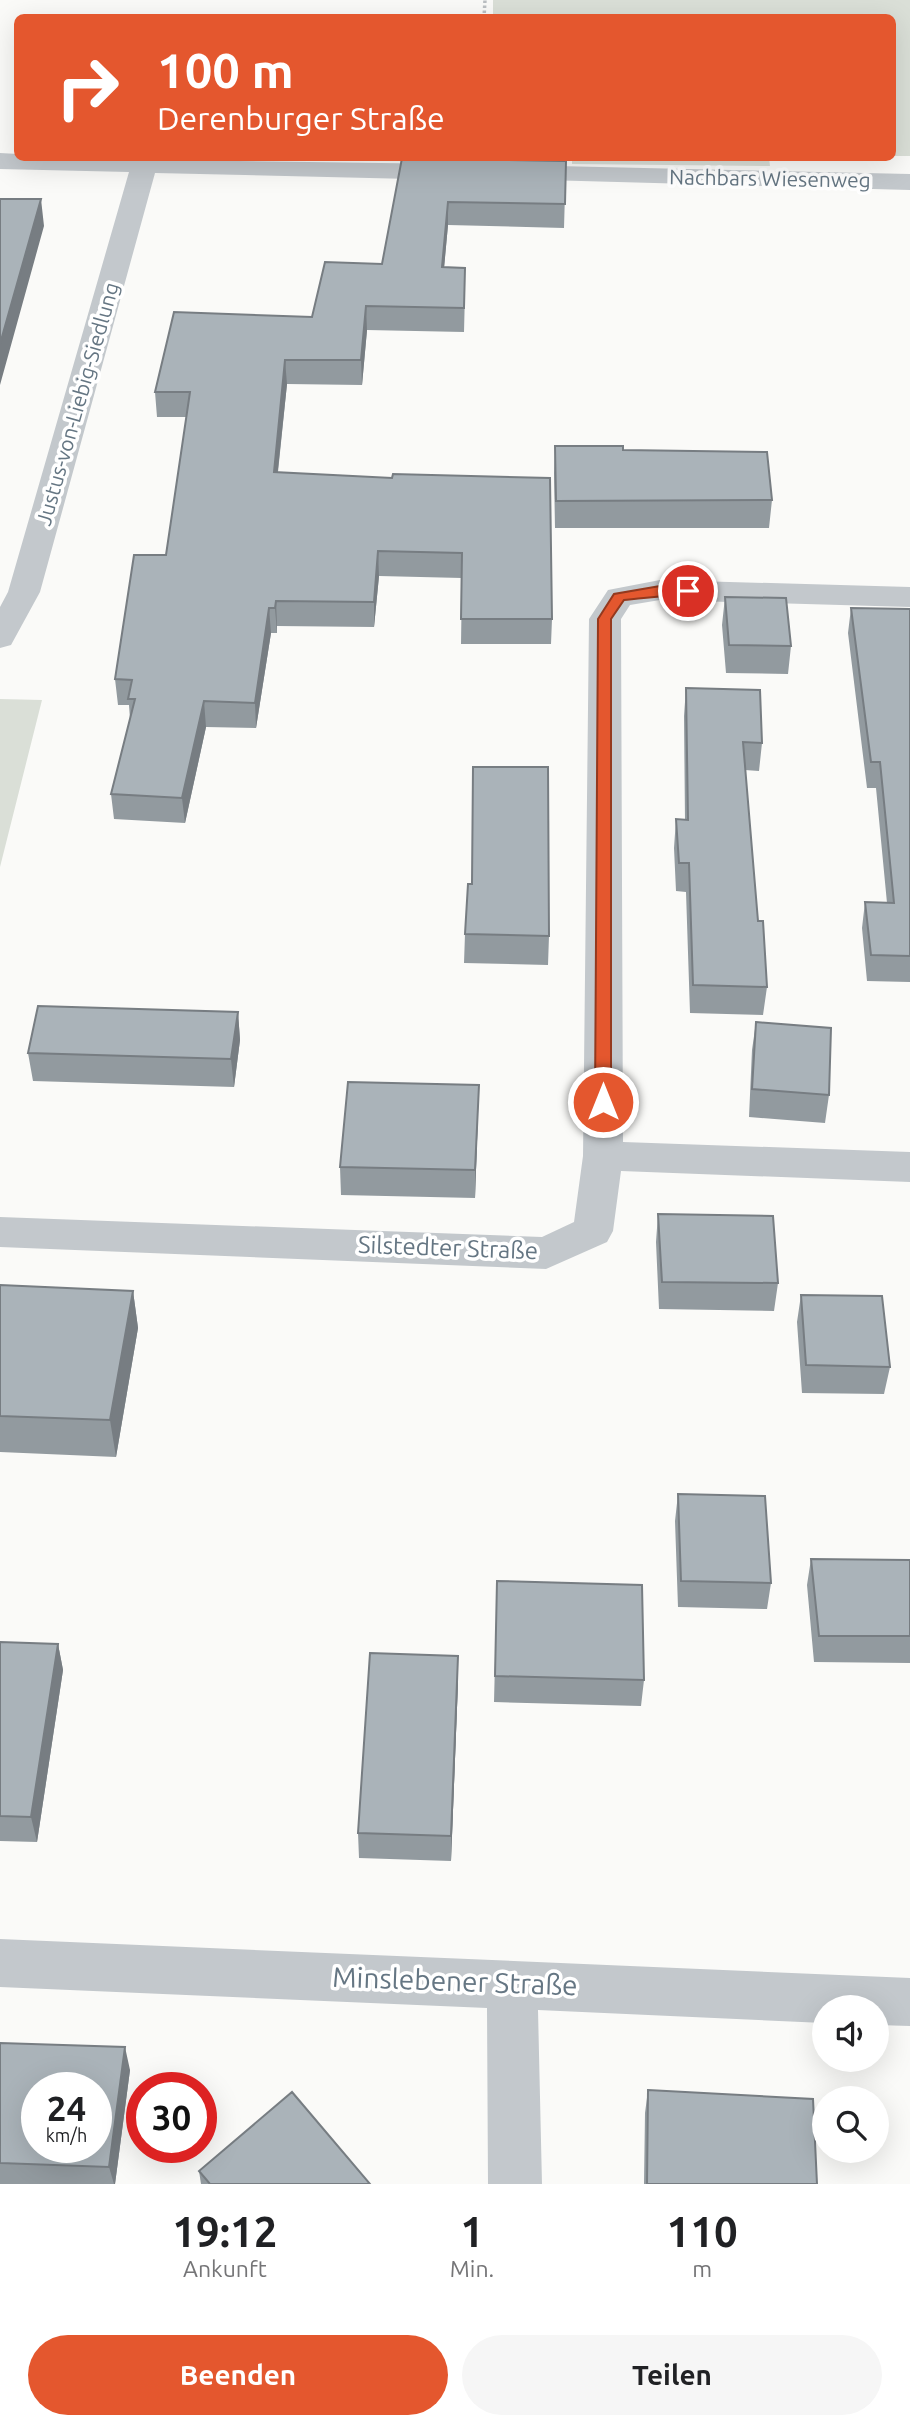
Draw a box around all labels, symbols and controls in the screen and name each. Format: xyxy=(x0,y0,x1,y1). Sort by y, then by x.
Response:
icon: right xyxy=(42,42,133,133)
text: 100 m xyxy=(157,42,294,97)
text: Derenburger Straße xyxy=(157,100,445,136)
street label: Nachbars Wiesenweg xyxy=(669,164,871,192)
street label: Justus-von-Liebig-Siedlung xyxy=(31,279,123,528)
pin xyxy=(658,561,718,621)
icon: arrive xyxy=(669,572,707,610)
position arrow xyxy=(566,1065,640,1139)
street label: Silstedter Straße xyxy=(358,1231,539,1264)
street label: Minslebener Straße xyxy=(332,1961,578,2000)
map controls xyxy=(812,1995,889,2163)
button: sound xyxy=(812,1995,889,2072)
speed limit sign: 30 xyxy=(126,2072,217,2163)
button: search xyxy=(812,2086,889,2163)
text: 24 xyxy=(47,2088,86,2128)
text: km/h xyxy=(46,2125,87,2145)
text: 19:12 xyxy=(172,2208,277,2255)
text: 1 xyxy=(460,2208,484,2255)
text: 110 xyxy=(667,2208,738,2255)
text: Ankunft xyxy=(183,2256,267,2281)
text: Min. xyxy=(450,2256,494,2281)
text: m xyxy=(692,2256,712,2281)
button: Beenden xyxy=(28,2335,448,2415)
button: Teilen xyxy=(462,2335,882,2415)

